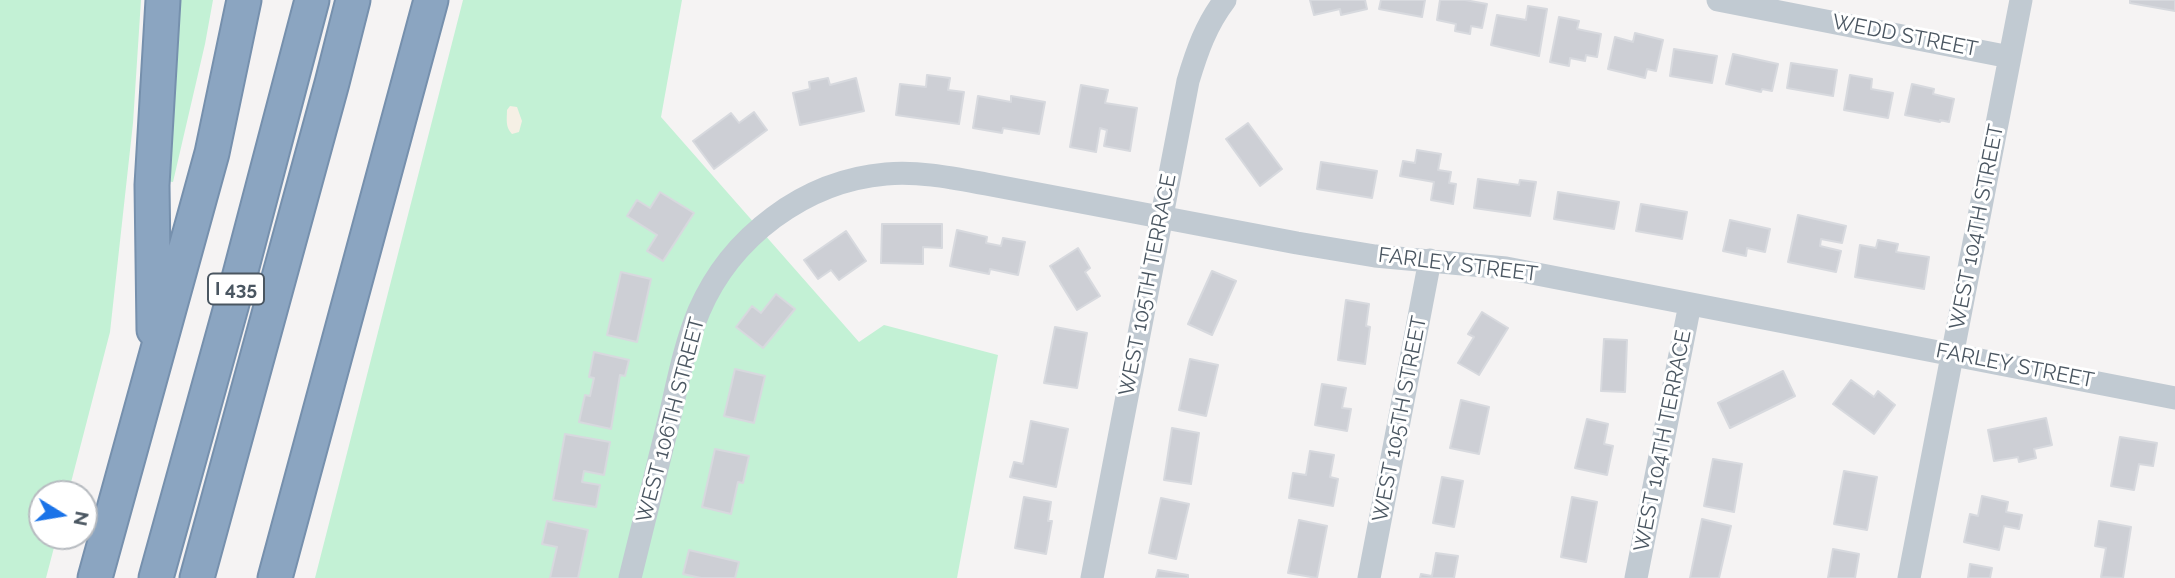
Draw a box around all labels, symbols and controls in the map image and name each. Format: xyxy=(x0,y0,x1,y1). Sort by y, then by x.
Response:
street label: WEDD STREET xyxy=(1830,10,1980,62)
street label: WEST 104TH STREET xyxy=(1945,122,2009,332)
street label: WEST 105TH TERRACE xyxy=(1114,172,1182,398)
street label: FARLEY STREET xyxy=(1377,243,1539,287)
road number: I 435 xyxy=(208,274,264,304)
street label: WEST 105TH STREET xyxy=(1368,314,1432,524)
street label: WEST 106TH STREET xyxy=(631,315,711,525)
street label: WEST 104TH TERRACE xyxy=(1629,328,1697,554)
street label: FARLEY STREET xyxy=(1934,338,2096,394)
north arrow xyxy=(28,480,98,550)
text: N xyxy=(69,509,94,528)

